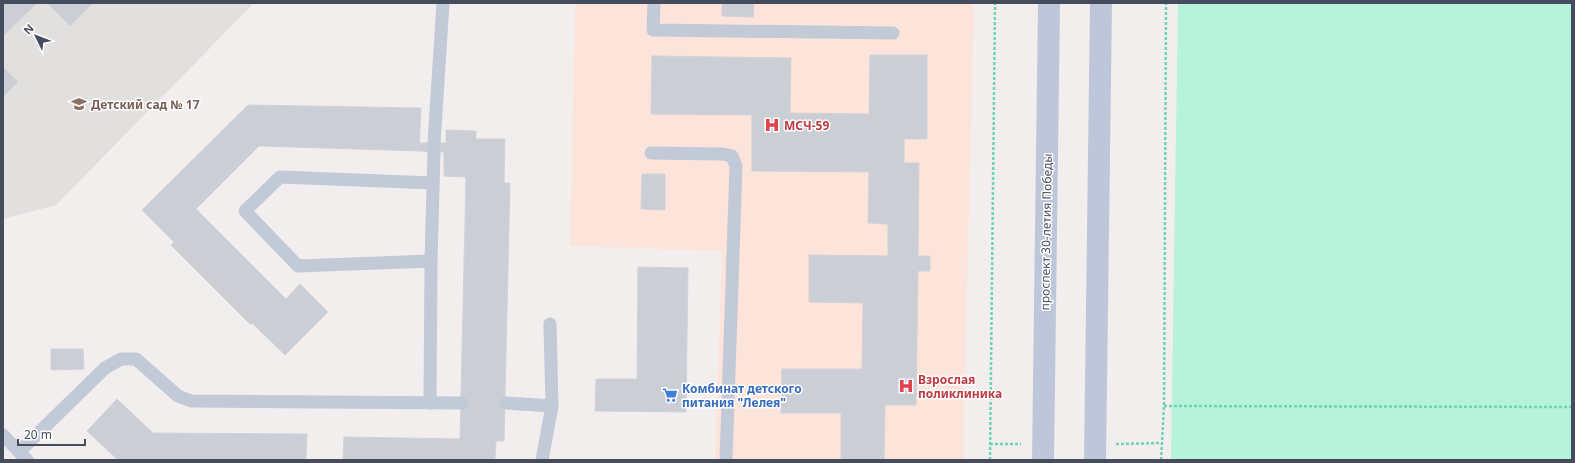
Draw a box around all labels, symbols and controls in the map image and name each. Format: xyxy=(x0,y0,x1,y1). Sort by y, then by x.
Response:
north arrow xyxy=(16,16,56,56)
text: N xyxy=(20,20,37,37)
school or university icon: Детский сад № 17 xyxy=(70,95,88,113)
place label: Детский сад № 17 xyxy=(91,96,200,113)
hospital icon: МСЧ-59 xyxy=(763,116,781,134)
place label: МСЧ-59 xyxy=(784,117,829,134)
street label: проспект 30-летия Победы xyxy=(1036,153,1056,311)
place label: Взрослая поликлиника xyxy=(918,371,1002,402)
hospital icon: Взрослая поликлиника xyxy=(897,377,915,395)
place label: Комбинат детского питания "Лелея" xyxy=(682,380,802,411)
supermarket icon: Комбинат детского питания "Лелея" xyxy=(661,386,679,404)
scale bar xyxy=(18,421,85,447)
text: 20 m xyxy=(24,426,52,443)

